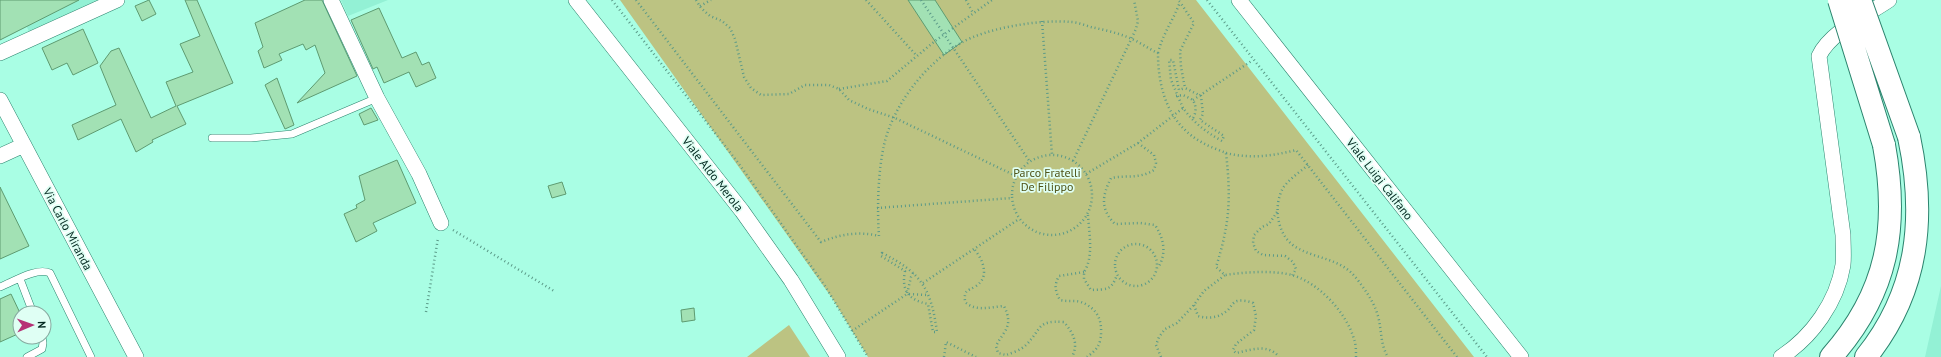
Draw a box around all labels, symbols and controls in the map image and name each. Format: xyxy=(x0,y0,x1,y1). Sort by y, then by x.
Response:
street label: Viale Aldo Merola xyxy=(679,133,747,214)
street label: Viale Luigi Califano xyxy=(1343,134,1417,223)
park label: Parco Fratelli De Filippo xyxy=(1013,165,1081,194)
street label: Via Carlo Miranda xyxy=(40,185,96,273)
north arrow xyxy=(12,305,52,345)
text: N xyxy=(35,321,49,329)

